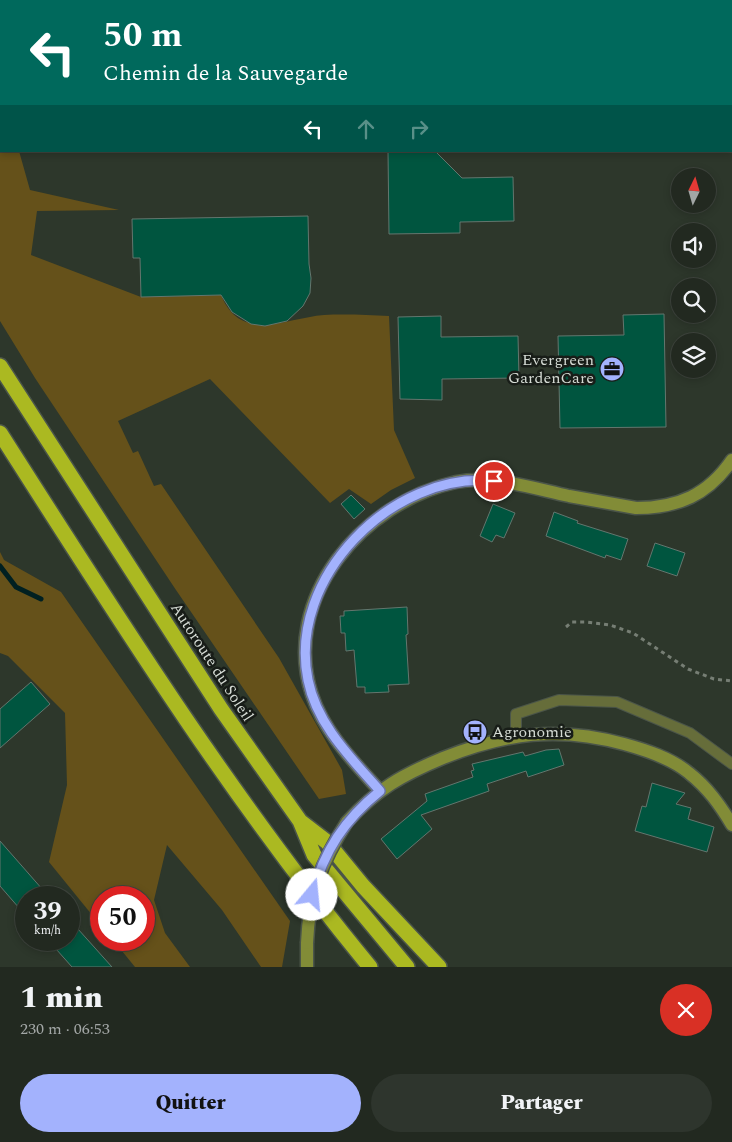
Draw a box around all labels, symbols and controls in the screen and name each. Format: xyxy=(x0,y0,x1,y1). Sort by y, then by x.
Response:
text: 50 m xyxy=(103,9,183,62)
icon: left xyxy=(20,20,85,85)
text: Chemin de la Sauvegarde xyxy=(103,57,348,90)
icon: left xyxy=(299,115,327,143)
icon: ahead xyxy=(352,115,380,143)
icon: right xyxy=(405,115,433,143)
north arrow xyxy=(671,168,716,212)
map controls xyxy=(671,168,716,378)
button: sound xyxy=(671,223,716,268)
button: search xyxy=(671,278,716,323)
button: layers xyxy=(671,333,716,378)
place label: Evergreen GardenCare xyxy=(508,348,594,390)
office icon: Evergreen GardenCare xyxy=(599,356,625,382)
pin xyxy=(473,460,515,502)
icon: arrive xyxy=(480,467,508,495)
street label: Autoroute du Soleil xyxy=(164,598,260,726)
bus stop icon: Agronomie xyxy=(462,719,488,745)
place label: Agronomie xyxy=(492,720,572,744)
position arrow xyxy=(285,868,337,920)
speed limit sign: 50 xyxy=(90,886,155,951)
text: 39 xyxy=(33,893,62,931)
text: km/h xyxy=(34,921,61,940)
text: 1 min xyxy=(20,975,103,1021)
button: close xyxy=(660,984,712,1036)
text: 230 m · 06:53 xyxy=(20,1017,110,1041)
button: Quitter xyxy=(20,1074,361,1132)
button: Partager xyxy=(371,1074,712,1132)

